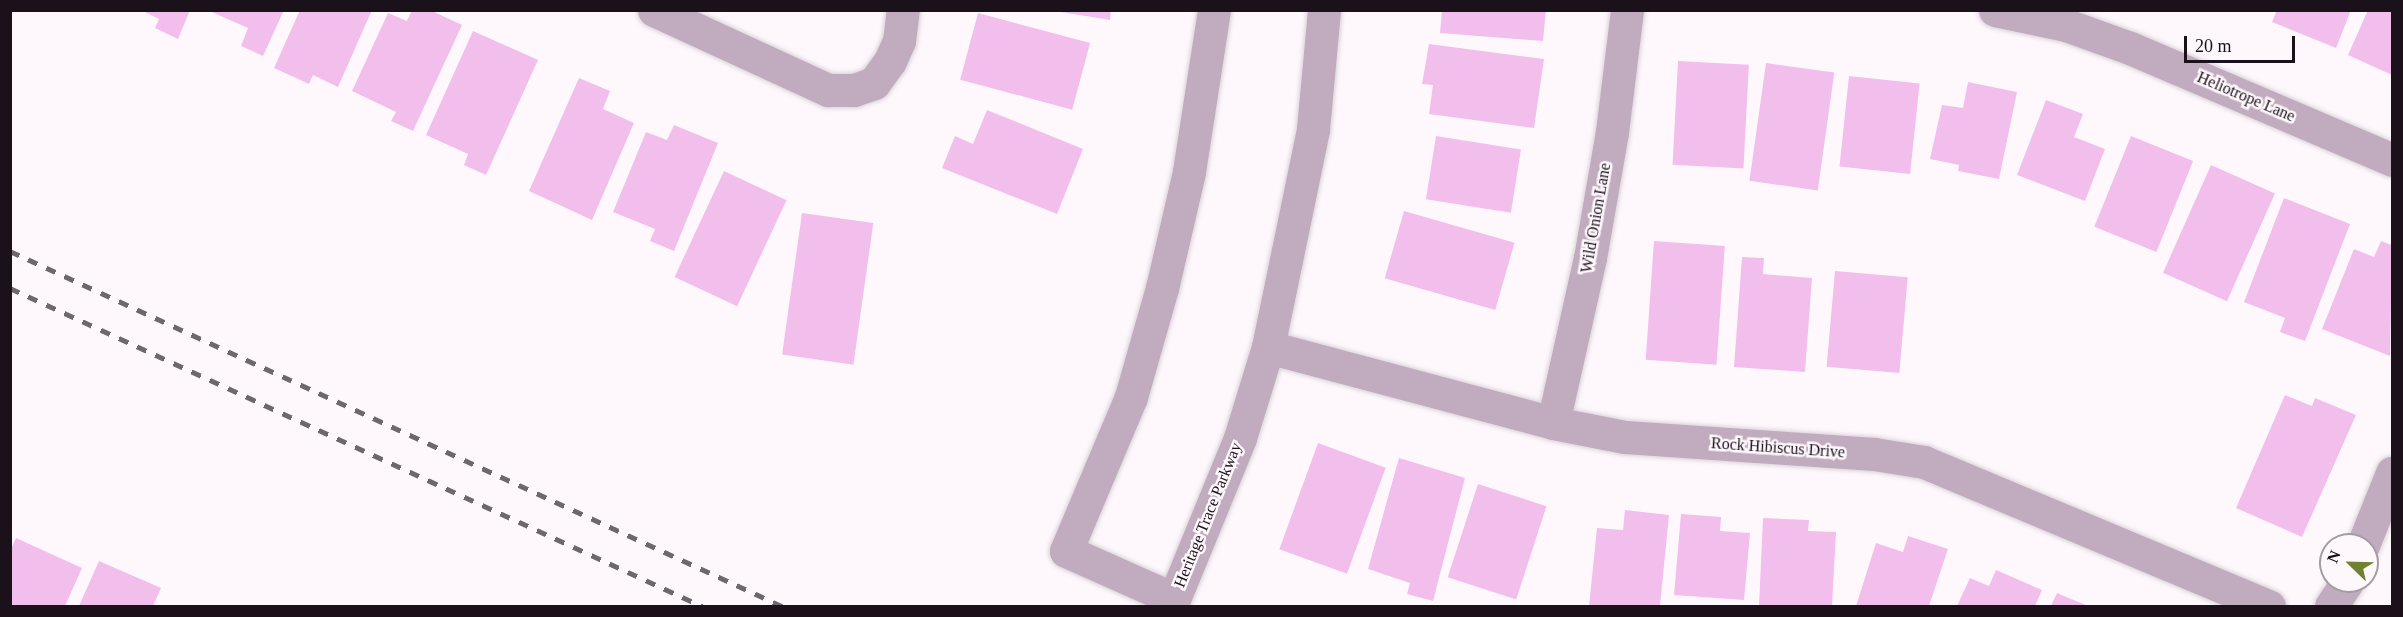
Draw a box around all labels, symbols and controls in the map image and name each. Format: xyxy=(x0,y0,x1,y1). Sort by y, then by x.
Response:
scale bar xyxy=(2187,24,2298,62)
text: 20 m xyxy=(2195,36,2232,56)
street label: Heliotrope Lane xyxy=(2194,68,2298,126)
street label: Wild Onion Lane xyxy=(1577,162,1615,274)
street label: Rock Hibiscus Drive xyxy=(1710,434,1846,462)
street label: Heritage Trace Parkway xyxy=(1170,440,1246,590)
north arrow xyxy=(2319,533,2379,593)
text: N xyxy=(2324,548,2344,565)

